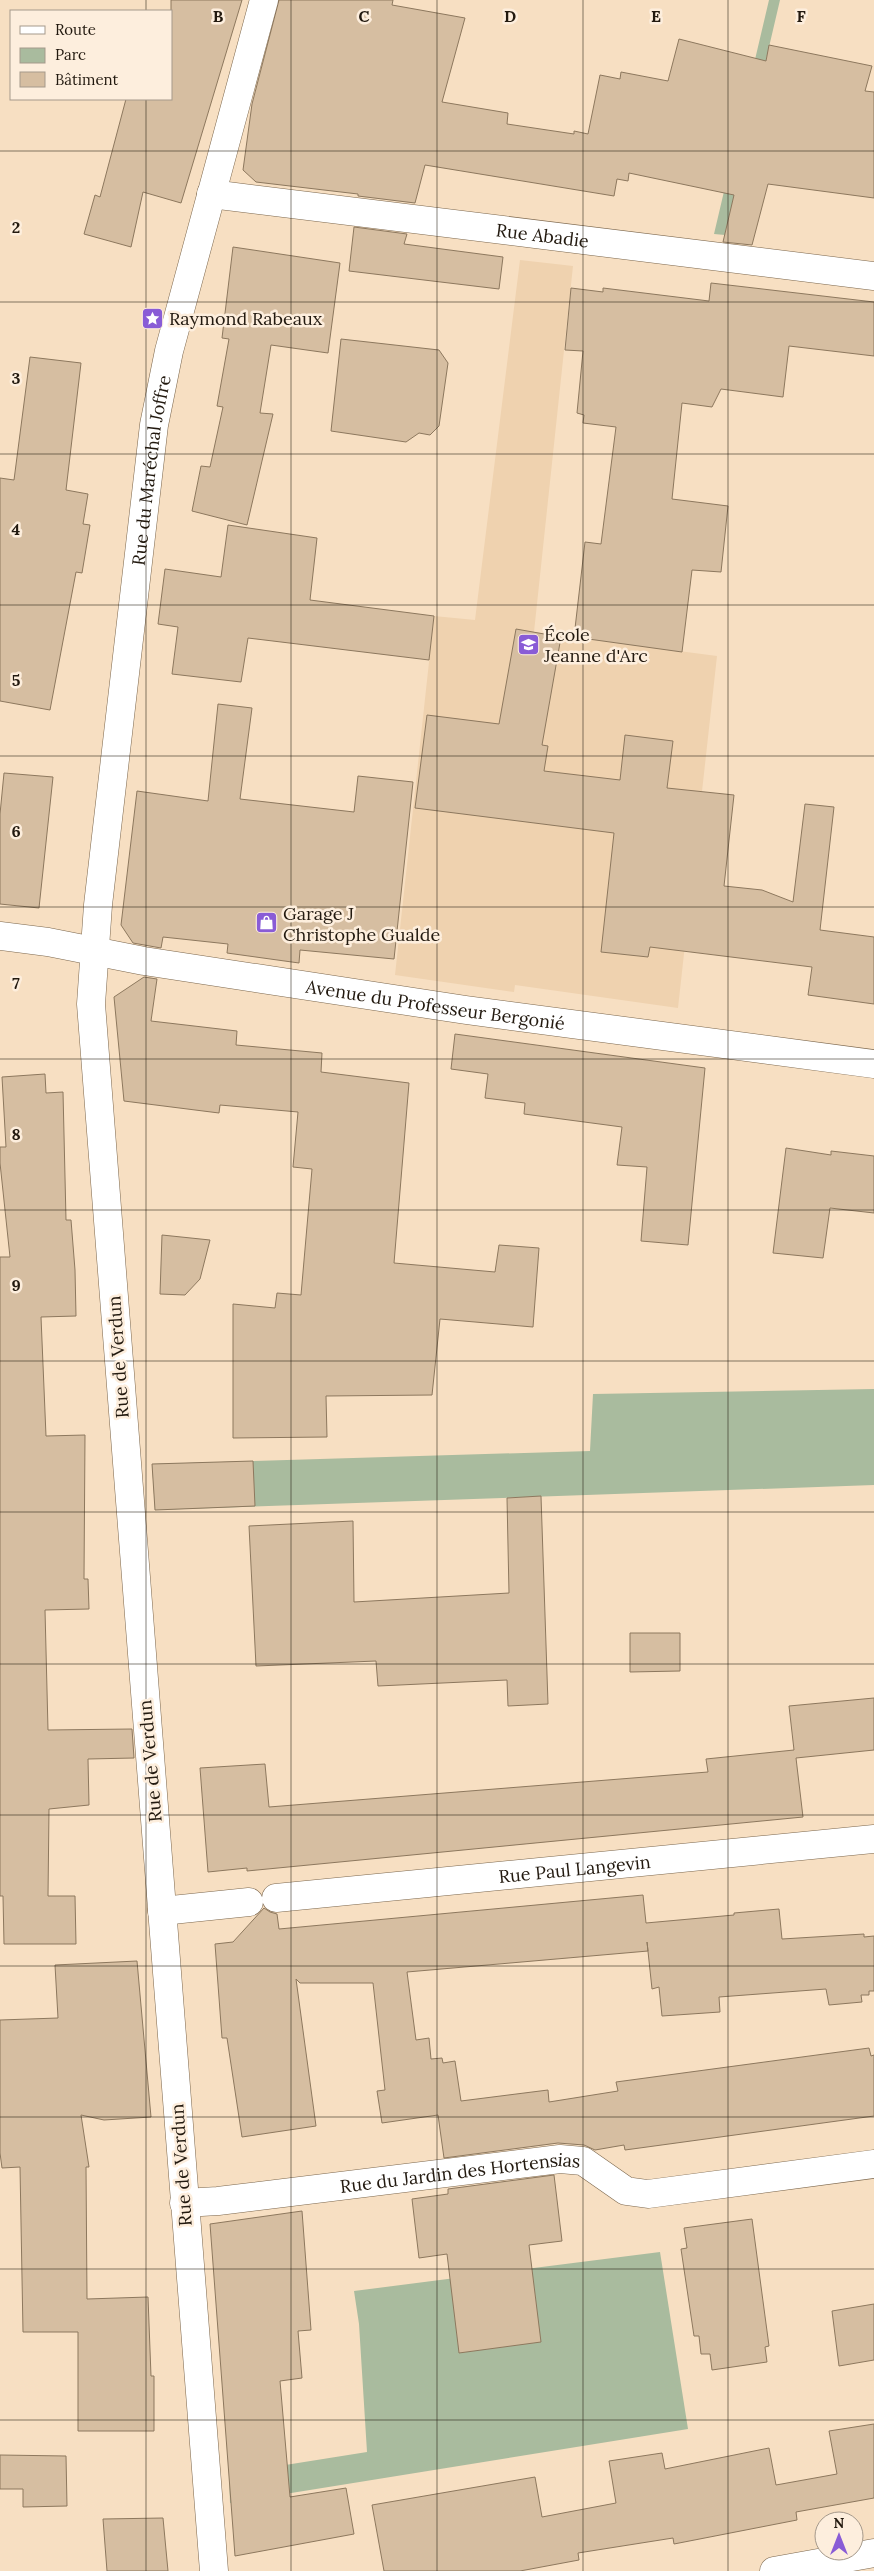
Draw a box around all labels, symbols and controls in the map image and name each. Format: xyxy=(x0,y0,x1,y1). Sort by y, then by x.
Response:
text: B xyxy=(213,6,224,26)
text: C xyxy=(358,6,370,26)
text: D xyxy=(504,6,516,26)
text: E xyxy=(651,6,661,26)
text: F xyxy=(796,6,806,26)
legend xyxy=(10,10,172,100)
text: Route xyxy=(55,20,96,39)
text: Parc xyxy=(55,45,86,64)
text: Bâtiment xyxy=(55,70,118,89)
text: 2 xyxy=(12,217,20,237)
street label: Rue Abadie xyxy=(495,218,590,252)
place icon: Raymond Rabeaux xyxy=(141,306,165,330)
place label: Raymond Rabeaux xyxy=(169,307,323,330)
text: 3 xyxy=(12,368,21,388)
street label: Rue du Maréchal Joffre xyxy=(126,373,175,567)
text: 4 xyxy=(12,519,21,539)
place label: École Jeanne d'Arc xyxy=(543,623,648,667)
school or university icon: École Jeanne d'Arc xyxy=(516,632,540,656)
text: 5 xyxy=(12,670,21,690)
text: 6 xyxy=(11,821,21,841)
place label: Garage J Christophe Gualde xyxy=(283,902,440,946)
shop icon: Garage J Christophe Gualde xyxy=(255,911,279,935)
text: 7 xyxy=(12,973,20,993)
street label: Avenue du Professeur Bergonié xyxy=(303,974,567,1035)
text: 8 xyxy=(11,1124,21,1144)
text: 9 xyxy=(11,1275,21,1295)
street label: Rue de Verdun xyxy=(102,1295,134,1419)
street label: Rue de Verdun xyxy=(133,1699,167,1823)
street label: Rue Paul Langevin xyxy=(497,1850,652,1887)
street label: Rue de Verdun xyxy=(165,2103,197,2227)
street label: Rue du Jardin des Hortensias xyxy=(339,2147,581,2197)
north arrow xyxy=(814,2511,864,2561)
text: N xyxy=(834,2514,845,2532)

